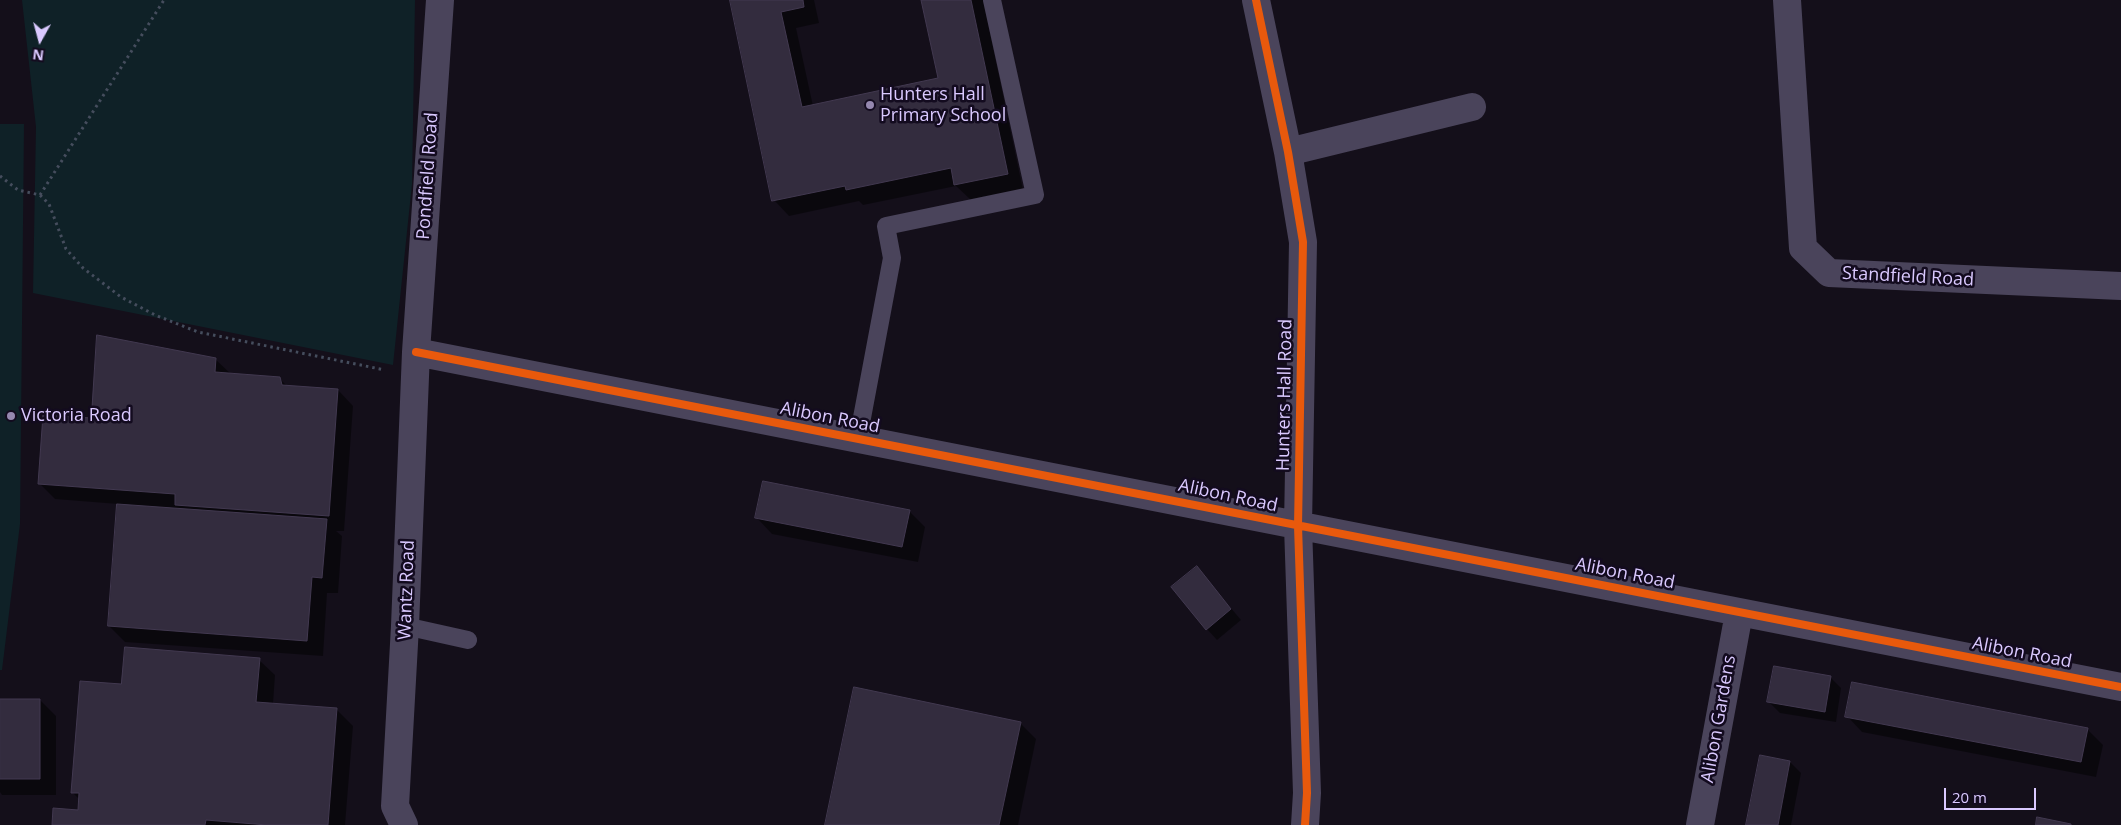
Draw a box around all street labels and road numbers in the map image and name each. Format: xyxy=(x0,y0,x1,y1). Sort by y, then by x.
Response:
street label: Pondfield Road xyxy=(413,112,443,240)
street label: Standfield Road xyxy=(1841,263,1975,291)
street label: Hunters Hall Road xyxy=(1273,319,1297,471)
street label: Alibon Road xyxy=(778,398,882,438)
street label: Alibon Road xyxy=(1176,475,1280,517)
street label: Wantz Road xyxy=(394,540,420,640)
street label: Alibon Road xyxy=(1573,554,1677,594)
street label: Alibon Road xyxy=(1970,633,2074,673)
street label: Alibon Gardens xyxy=(1697,654,1741,784)

